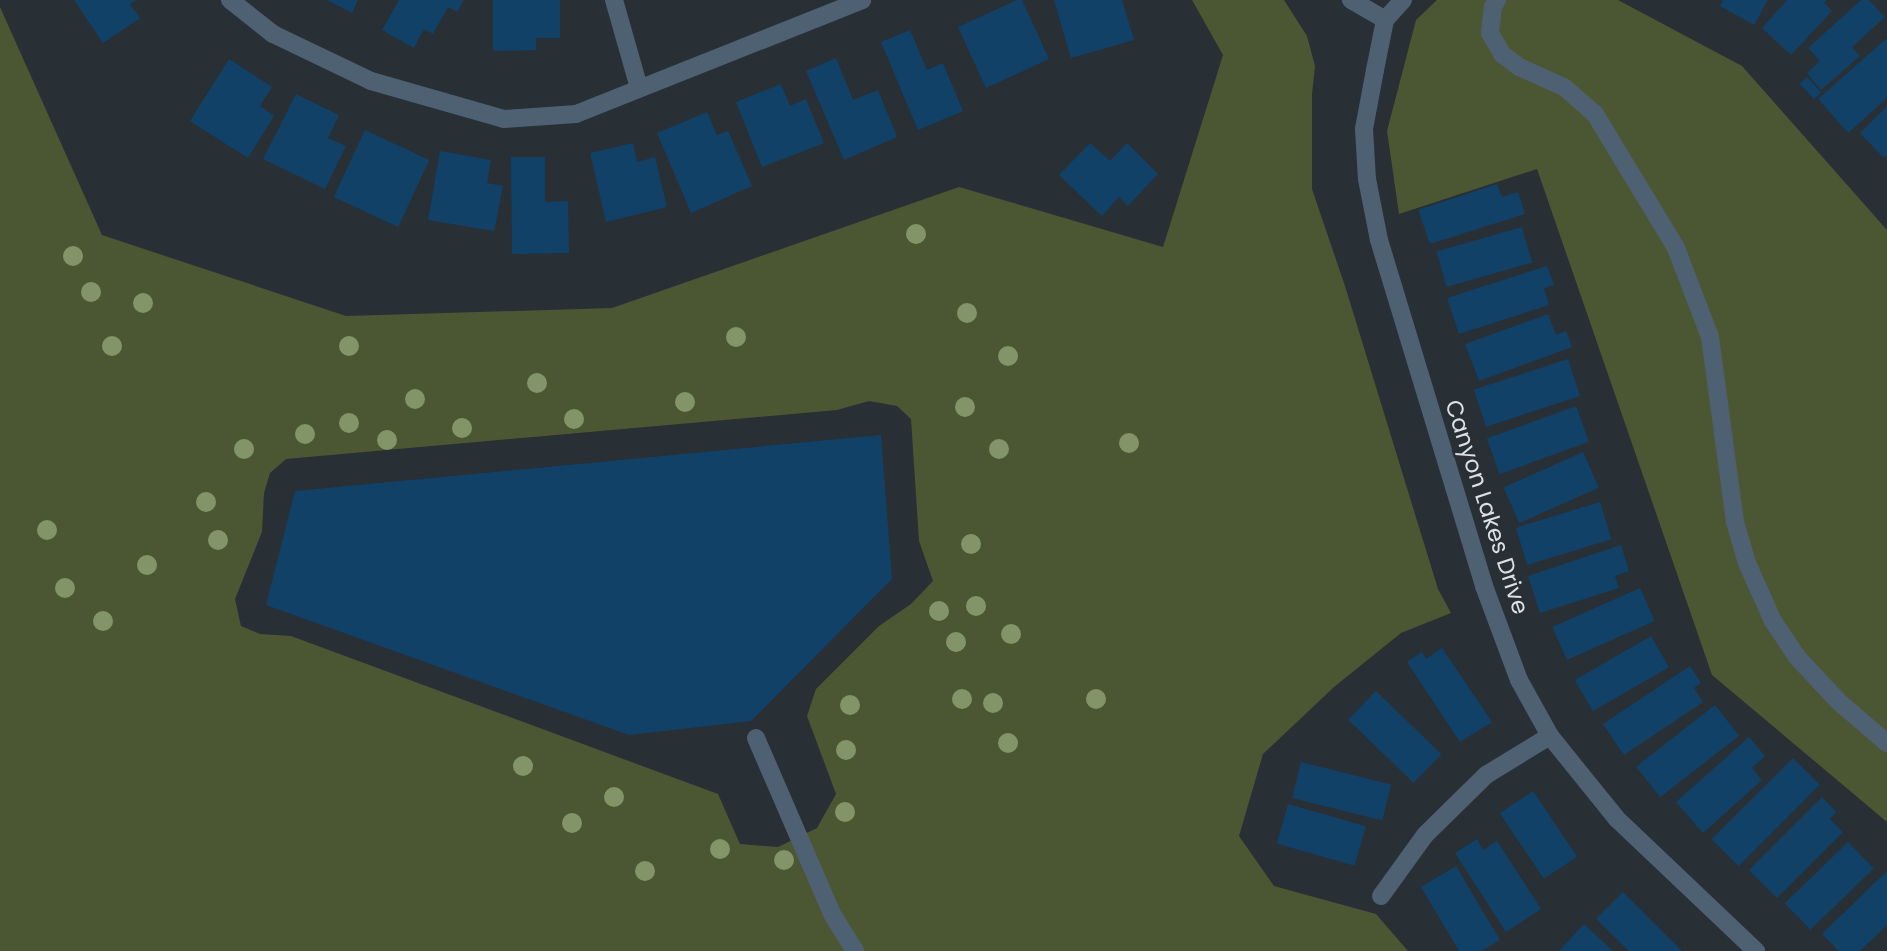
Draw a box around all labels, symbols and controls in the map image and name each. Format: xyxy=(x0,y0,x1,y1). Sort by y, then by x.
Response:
street label: Canyon Lakes Drive xyxy=(1439,396,1535,618)

